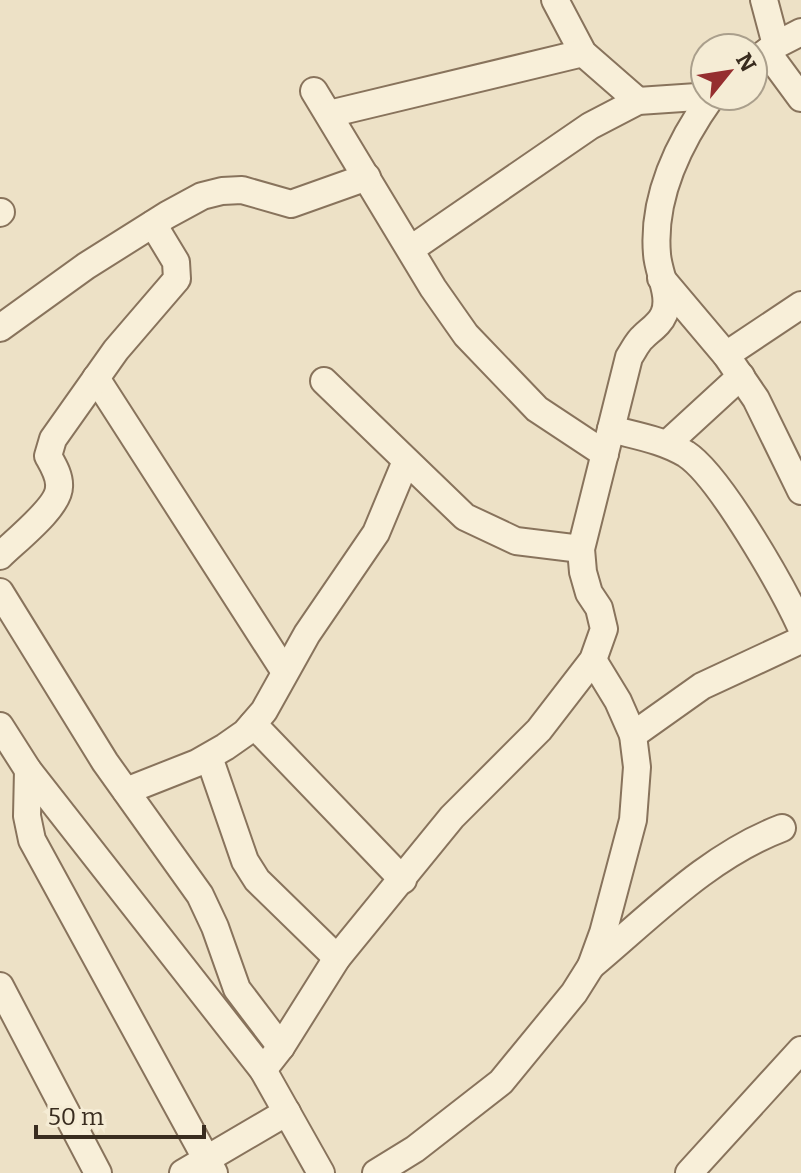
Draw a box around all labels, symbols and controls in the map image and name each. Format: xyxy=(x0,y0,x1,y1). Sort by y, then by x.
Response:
north arrow xyxy=(689,32,769,112)
text: N xyxy=(730,48,762,76)
scale bar xyxy=(36,1089,204,1139)
text: 50 m xyxy=(48,1103,104,1131)

